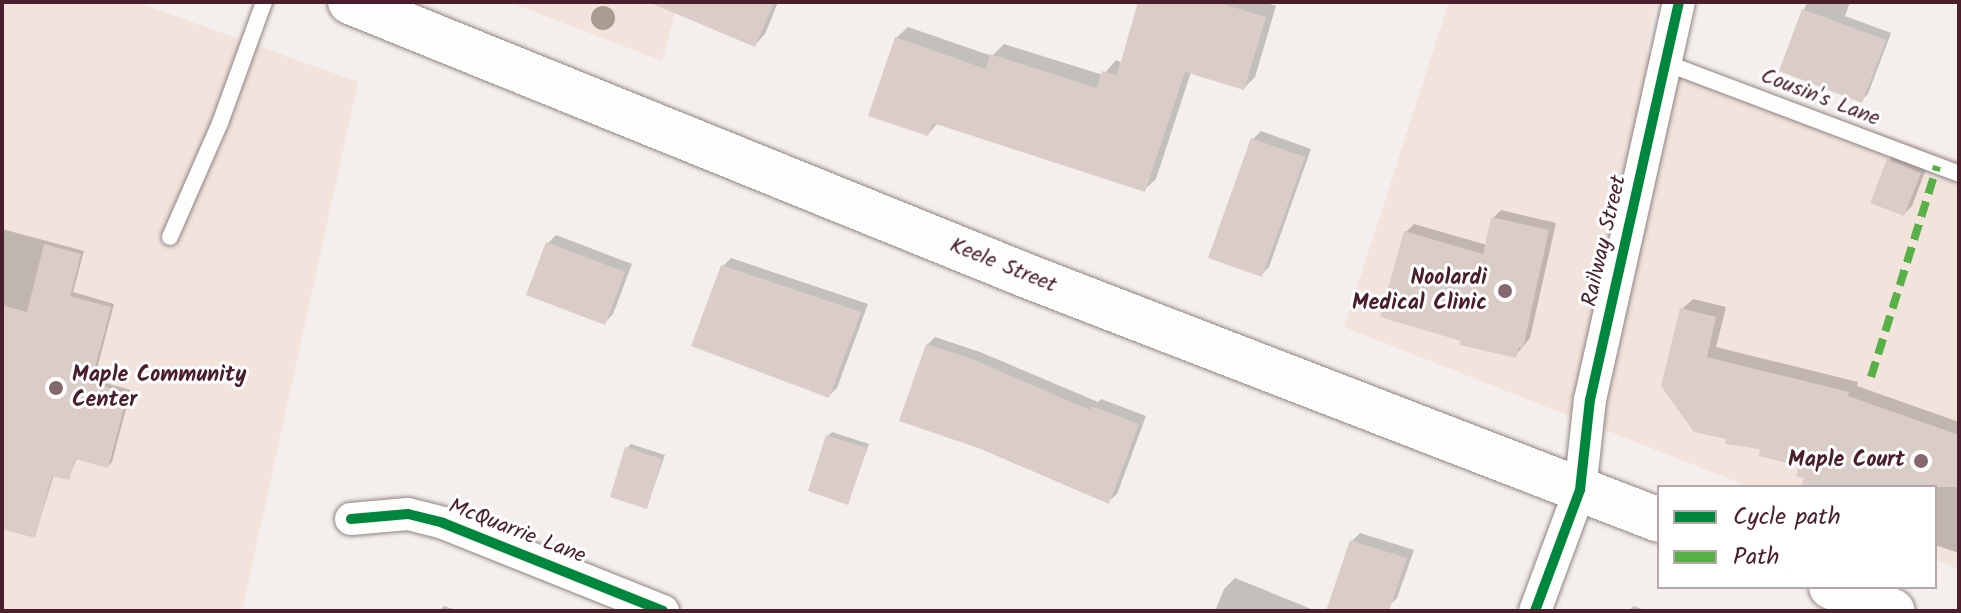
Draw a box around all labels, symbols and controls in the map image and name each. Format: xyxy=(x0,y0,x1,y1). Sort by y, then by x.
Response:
street label: Cousin's Lane xyxy=(1757,63,1883,133)
street label: Railway Street xyxy=(1577,173,1633,309)
street label: Keele Street xyxy=(946,233,1060,299)
place label: Noolardi Medical Clinic xyxy=(1352,265,1487,316)
marker: Noolardi Medical Clinic xyxy=(1494,280,1516,302)
place label: Maple Community Center xyxy=(72,362,246,414)
marker: Maple Community Center xyxy=(47,379,65,397)
place label: Maple Court xyxy=(1788,448,1905,474)
marker: Maple Court xyxy=(1912,452,1930,470)
legend xyxy=(1657,485,1937,589)
street label: McQuarrie Lane xyxy=(445,494,589,570)
text: Cycle path xyxy=(1733,498,1841,537)
text: Path xyxy=(1733,538,1779,577)

